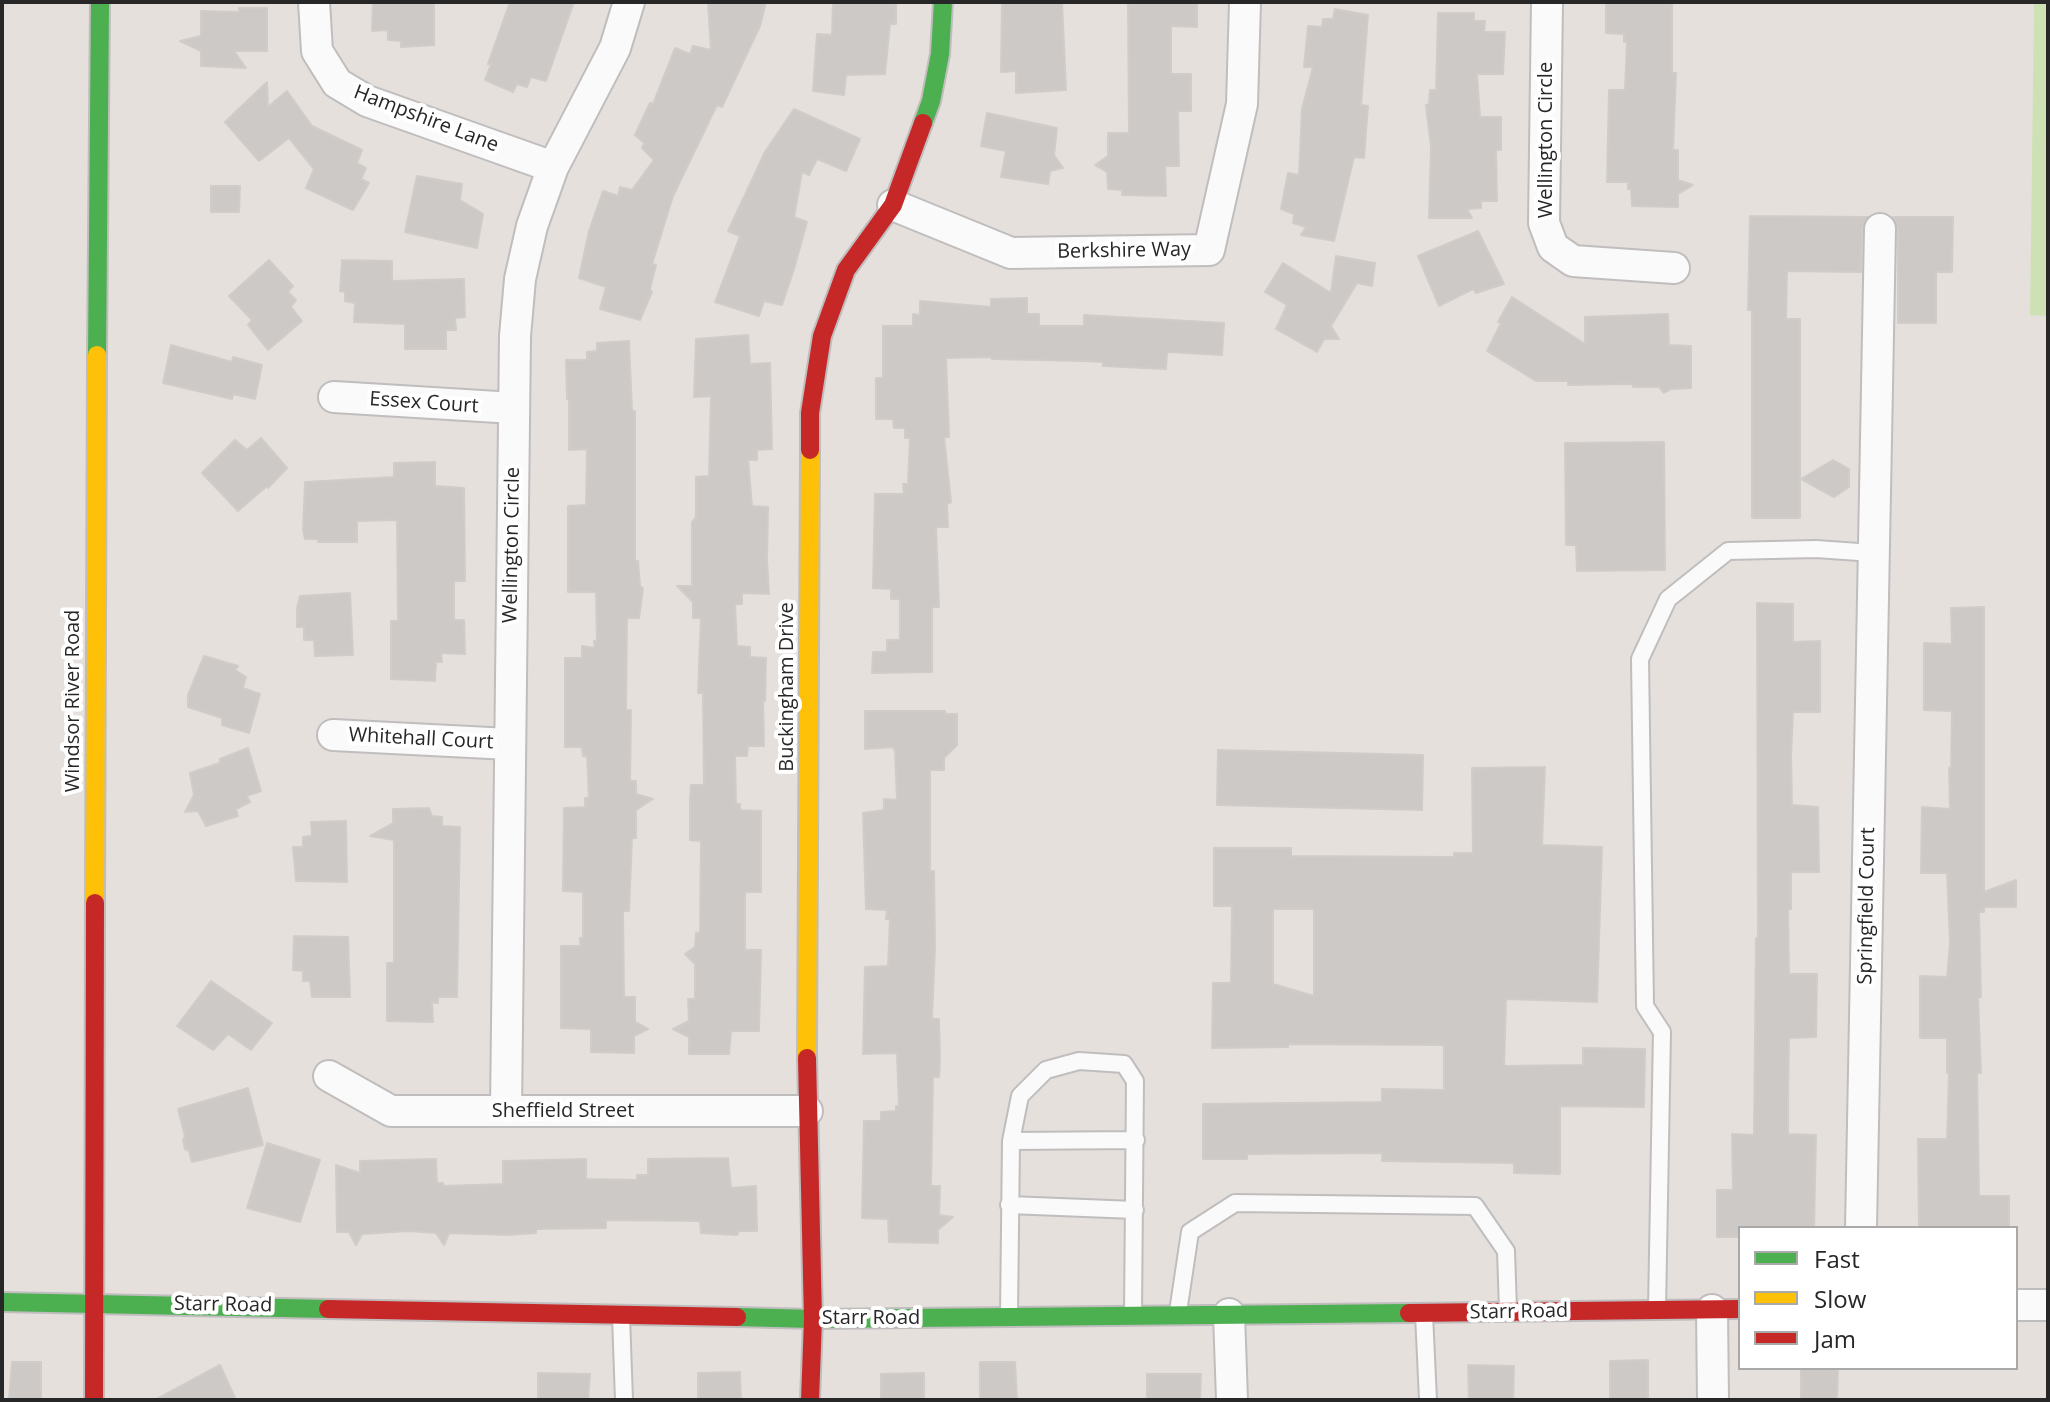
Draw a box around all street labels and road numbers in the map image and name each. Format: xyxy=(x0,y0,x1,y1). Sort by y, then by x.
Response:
street label: Wellington Circle xyxy=(1534,62,1558,218)
street label: Hampshire Lane xyxy=(350,80,502,158)
street label: Berkshire Way xyxy=(1057,238,1191,264)
street label: Essex Court xyxy=(369,387,479,419)
street label: Wellington Circle xyxy=(499,467,525,623)
street label: Buckingham Drive xyxy=(775,602,799,772)
street label: Windsor River Road xyxy=(61,610,85,792)
street label: Whitehall Court xyxy=(348,723,494,755)
street label: Springfield Court xyxy=(1854,827,1880,985)
street label: Sheffield Street xyxy=(492,1099,634,1123)
street label: Starr Road xyxy=(174,1292,272,1318)
street label: Starr Road xyxy=(1470,1299,1568,1325)
street label: Starr Road xyxy=(822,1306,920,1330)

